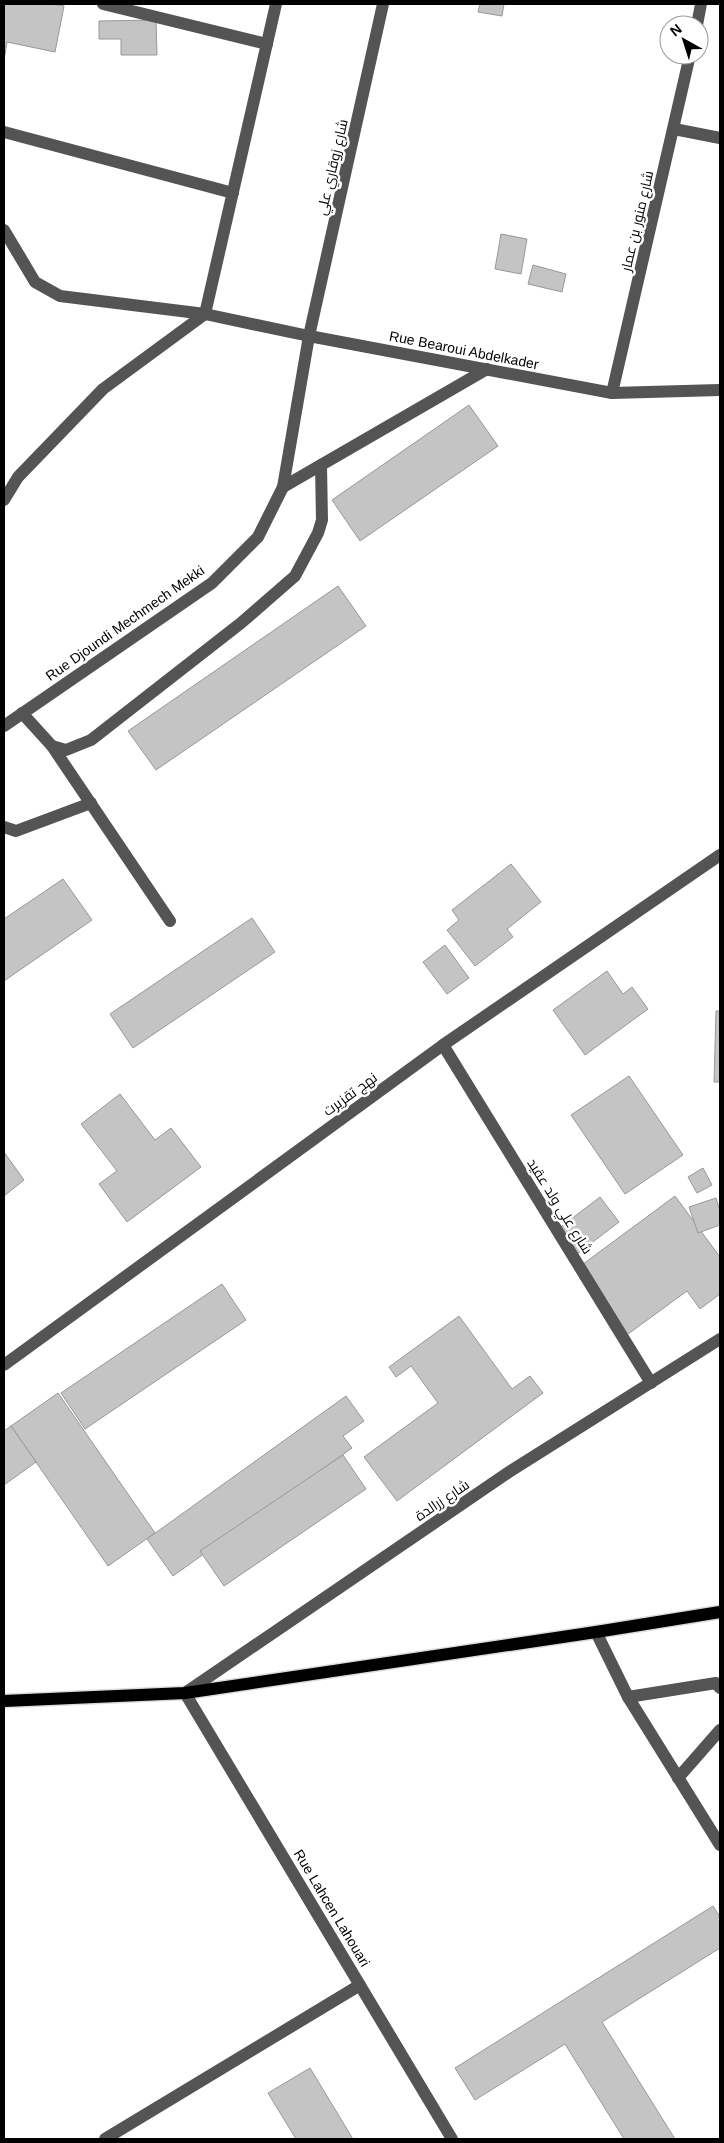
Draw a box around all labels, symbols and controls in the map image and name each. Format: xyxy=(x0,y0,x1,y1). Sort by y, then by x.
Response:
north arrow xyxy=(659,15,709,65)
text: N xyxy=(667,20,685,39)
street label: شارع زوقاري علي xyxy=(313,117,355,217)
street label: شارع منور بن عمار xyxy=(617,169,657,274)
street label: Rue Bearoui Abdelkader xyxy=(388,328,540,372)
street label: Rue Djoundi Mechmech Mekki xyxy=(43,562,207,684)
street label: نهج تقزيرت xyxy=(320,1069,381,1120)
street label: شارع علي ولد عقيد xyxy=(521,1155,596,1259)
street label: شارع زرالدة xyxy=(412,1476,473,1525)
street label: Rue Lahcen Lahouari xyxy=(291,1846,373,1970)

